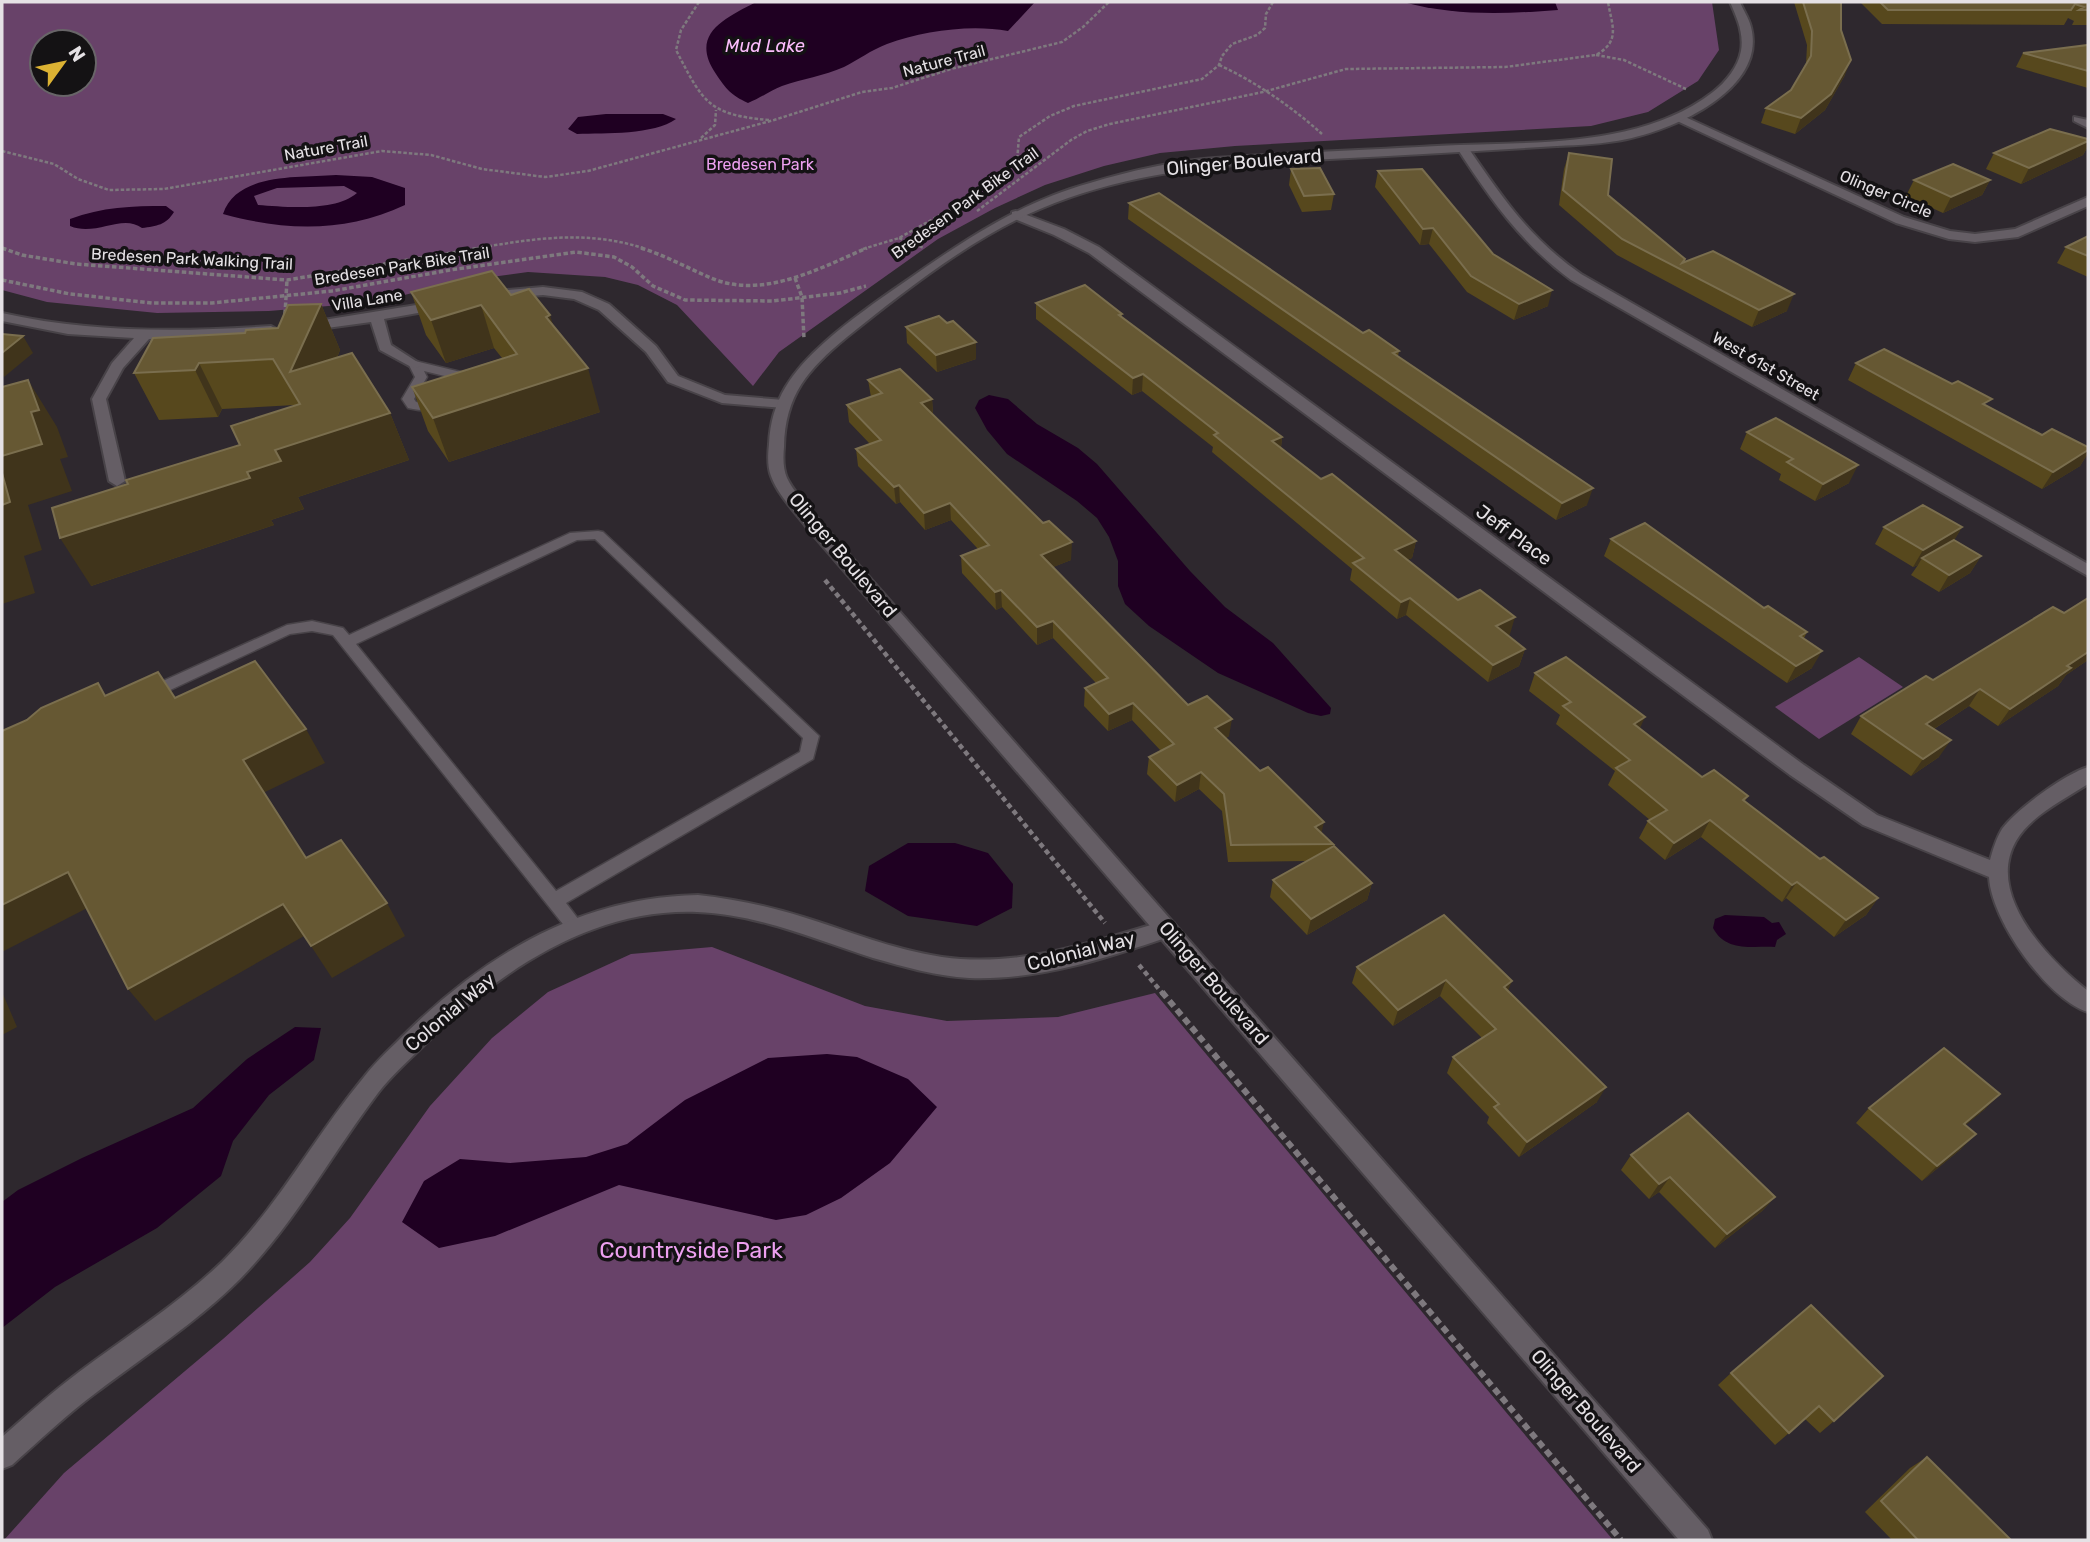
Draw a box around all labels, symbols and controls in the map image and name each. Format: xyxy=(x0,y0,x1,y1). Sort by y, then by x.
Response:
north arrow xyxy=(28,28,98,98)
water label: Mud Lake xyxy=(725,35,805,57)
street label: Nature Trail xyxy=(901,41,987,81)
text: N xyxy=(63,42,90,66)
street label: Nature Trail xyxy=(283,131,369,165)
street label: Bredesen Park Bike Trail xyxy=(888,143,1042,263)
street label: Olinger Boulevard xyxy=(1165,144,1323,180)
park label: Bredesen Park xyxy=(706,155,815,174)
street label: Olinger Circle xyxy=(1837,166,1935,222)
street label: Bredesen Park Bike Trail xyxy=(313,243,491,289)
street label: Bredesen Park Walking Trail xyxy=(91,244,293,274)
street label: Villa Lane xyxy=(330,285,404,315)
street label: West 61st Street xyxy=(1709,328,1823,404)
street label: Olinger Boulevard xyxy=(784,488,902,622)
street label: Jeff Place xyxy=(1471,500,1557,570)
street label: Olinger Boulevard xyxy=(1154,917,1274,1049)
street label: Colonial Way xyxy=(1025,927,1137,975)
street label: Colonial Way xyxy=(400,968,500,1056)
park label: Countryside Park xyxy=(599,1236,783,1264)
street label: Olinger Boulevard xyxy=(1526,1345,1646,1477)

